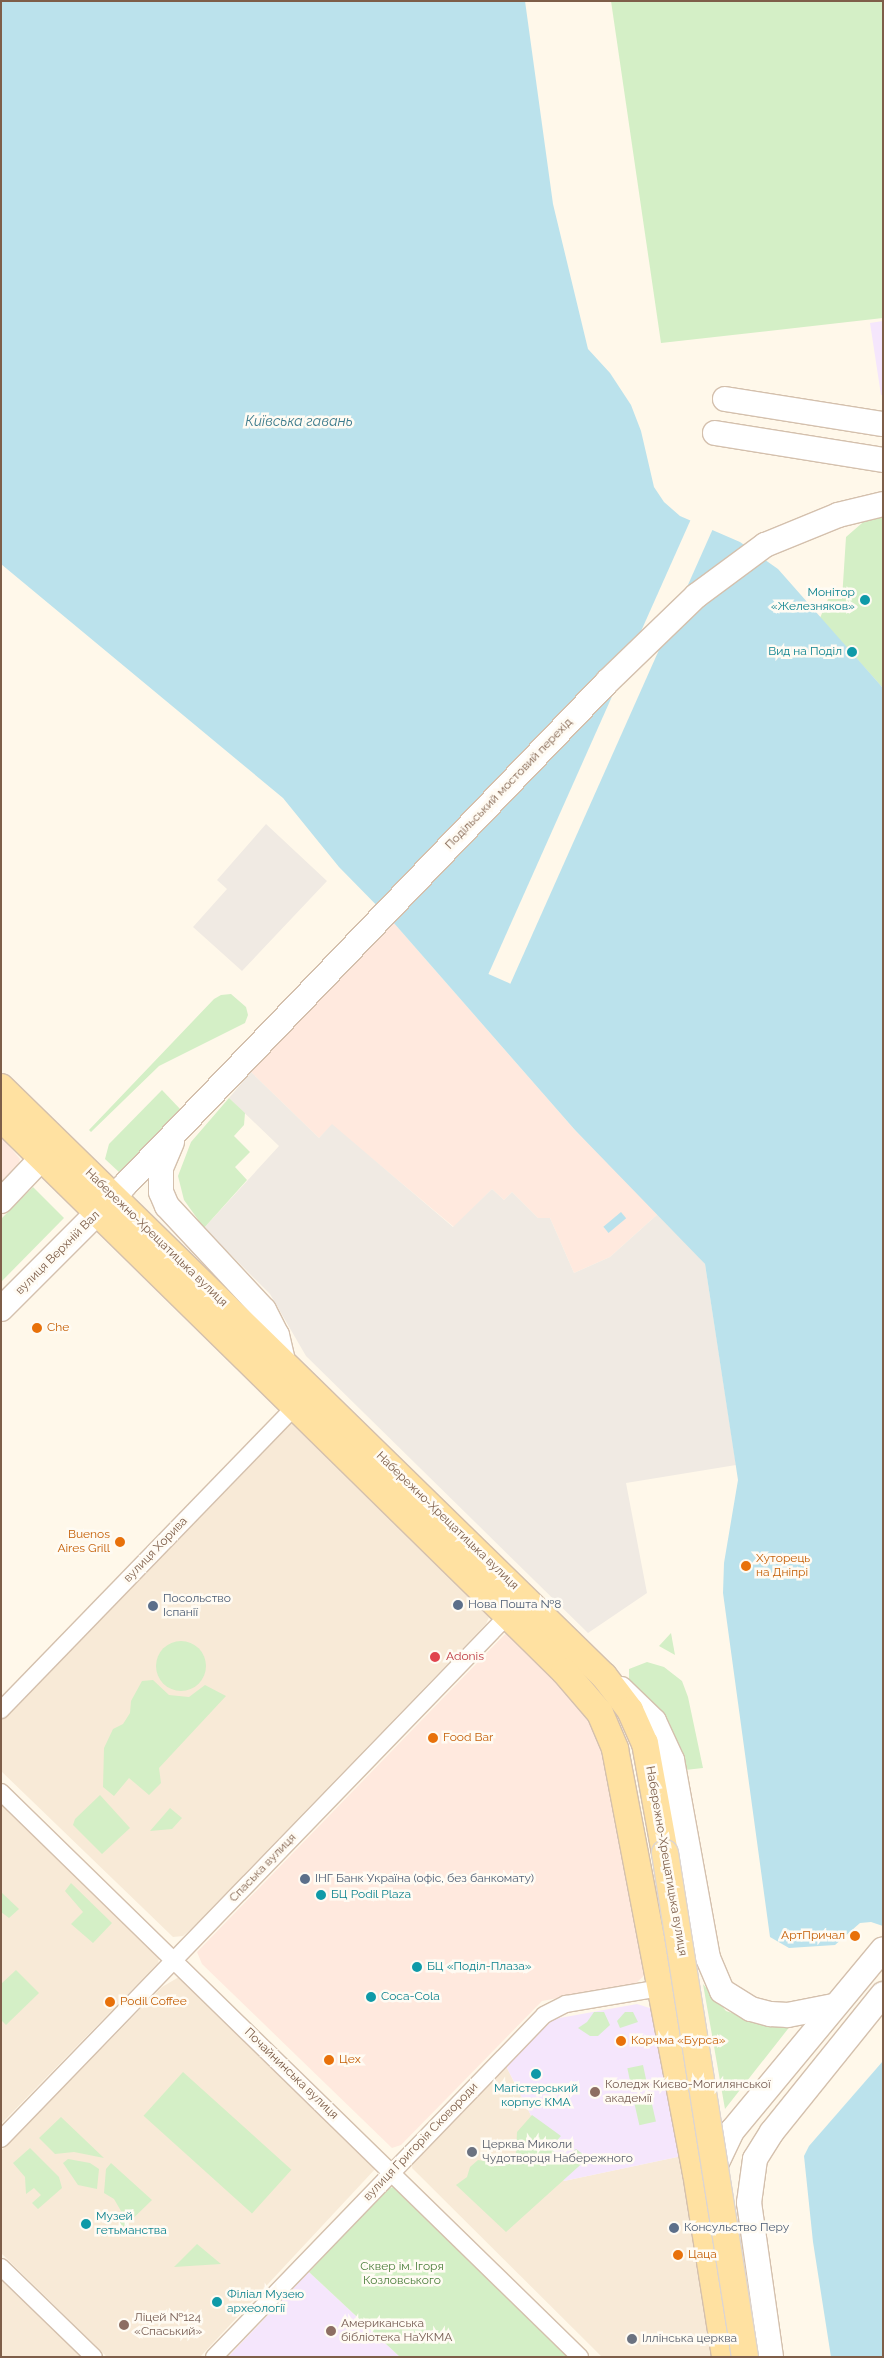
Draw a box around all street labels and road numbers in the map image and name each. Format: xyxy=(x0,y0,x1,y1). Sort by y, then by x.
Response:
street label: Подільський мостовий перехід xyxy=(442,715,576,853)
street label: Набережно-Хрещатицька вулиця xyxy=(82,1166,230,1310)
street label: вулиця Верхній Вал xyxy=(13,1208,103,1298)
street label: Набережно-Хрещатицька вулиця xyxy=(373,1449,521,1593)
street label: вулиця Хорива xyxy=(121,1514,191,1586)
street label: Набережно-Хрещатицька вулиця xyxy=(642,1765,690,1957)
street label: Спаська вулиця xyxy=(227,1831,299,1905)
street label: Почайнинська вулиця xyxy=(241,2025,341,2123)
street label: вулиця Григорія Сковороди xyxy=(361,2080,481,2204)

